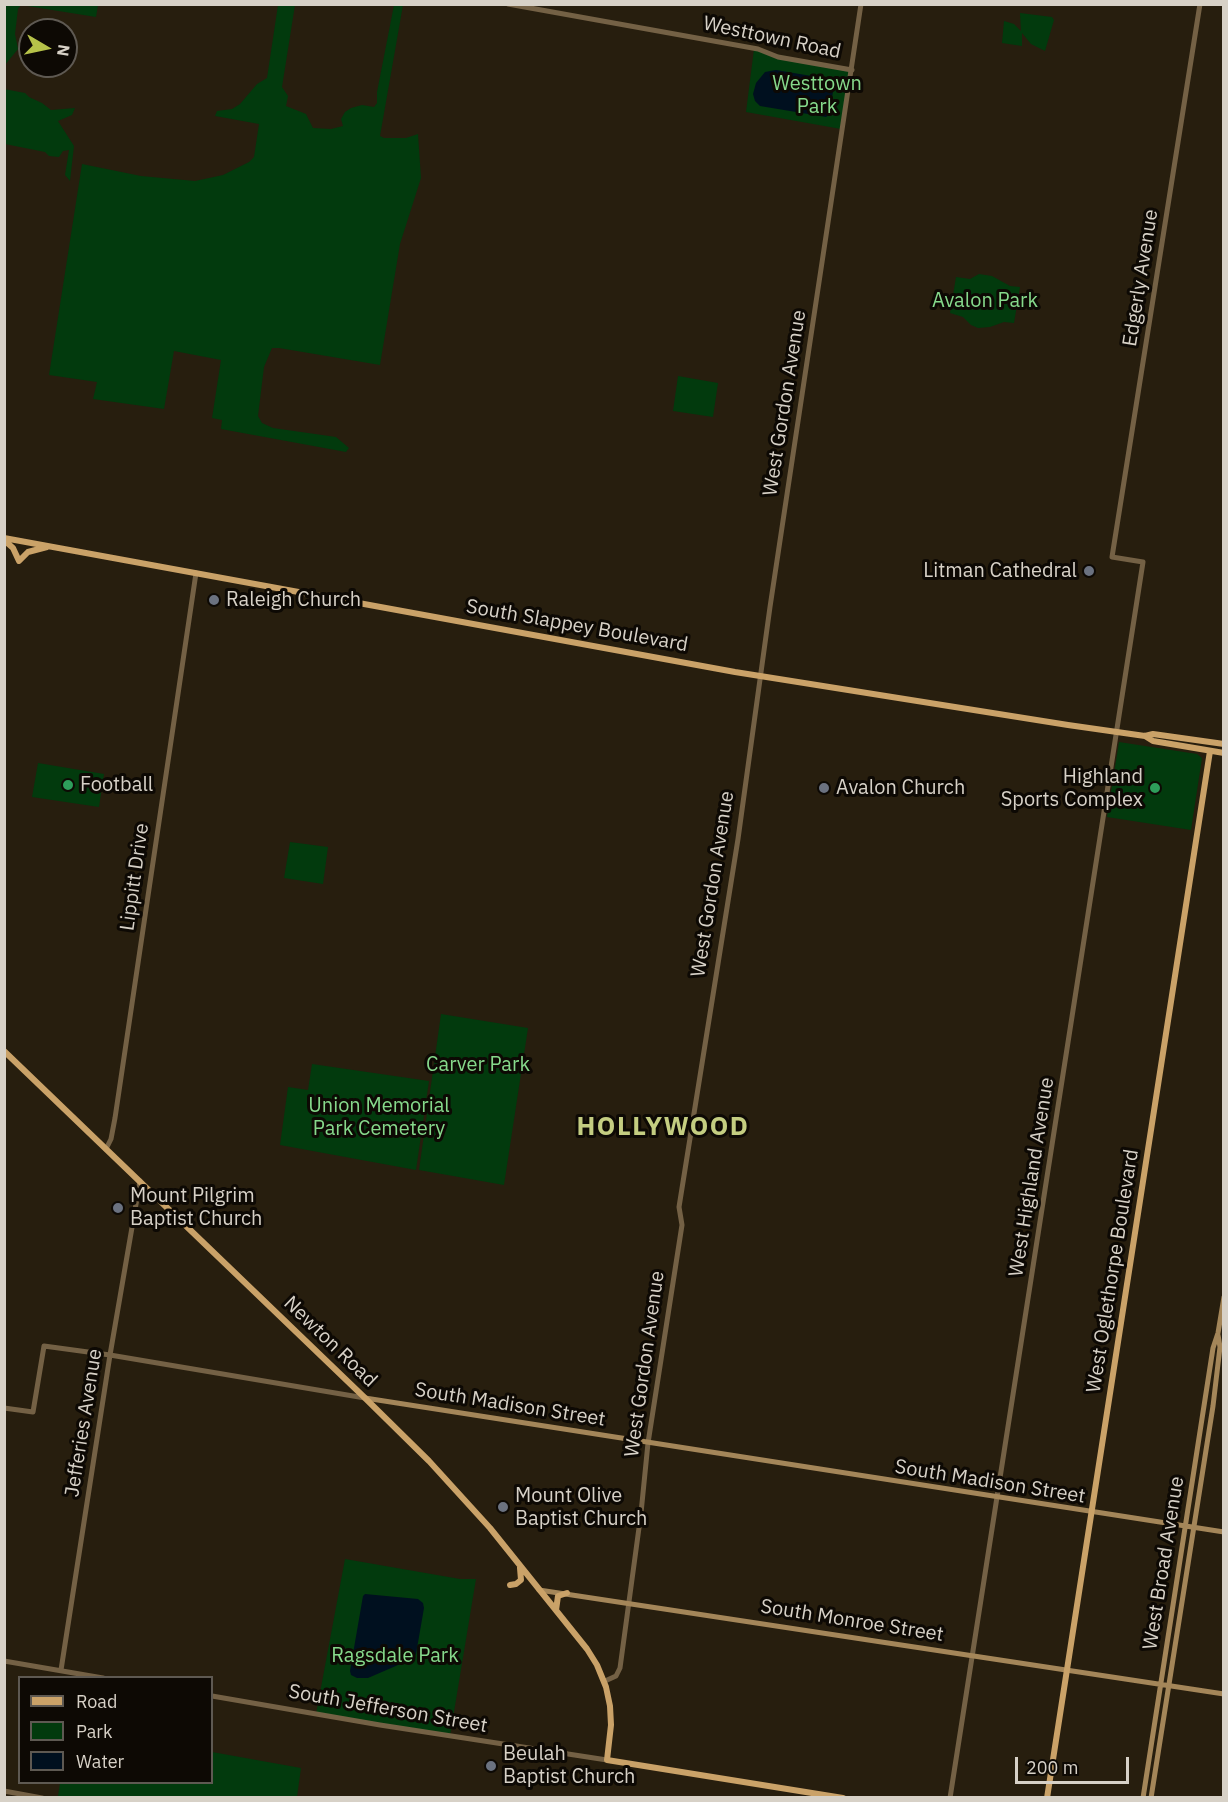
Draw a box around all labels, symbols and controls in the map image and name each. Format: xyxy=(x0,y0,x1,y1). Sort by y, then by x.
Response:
street label: Westtown Road xyxy=(701,12,843,64)
north arrow xyxy=(18,18,78,78)
text: N xyxy=(53,43,75,58)
park label: Westtown Park xyxy=(772,72,862,119)
street label: Edgerly Avenue xyxy=(1118,208,1164,348)
park label: Avalon Park xyxy=(932,289,1038,313)
street label: West Gordon Avenue xyxy=(758,308,812,498)
place label: Litman Cathedral xyxy=(923,559,1077,583)
marker: Litman Cathedral xyxy=(1082,564,1096,578)
place label: Raleigh Church xyxy=(226,588,361,612)
marker: Raleigh Church xyxy=(207,593,221,607)
street label: South Slappey Boulevard xyxy=(464,595,690,657)
place label: Highland Sports Complex xyxy=(1001,765,1143,812)
place label: Football xyxy=(80,773,153,797)
place label: Avalon Church xyxy=(836,776,965,800)
marker: Football xyxy=(61,778,75,792)
marker: Avalon Church xyxy=(817,781,831,795)
marker: Highland Sports Complex xyxy=(1148,781,1162,795)
street label: West Gordon Avenue xyxy=(686,789,740,979)
street label: Lippitt Drive xyxy=(116,822,154,932)
park label: Carver Park xyxy=(426,1053,530,1077)
street label: West Highland Avenue xyxy=(1004,1076,1060,1278)
park label: Union Memorial Park Cemetery xyxy=(308,1094,450,1141)
district label: HOLLYWOOD xyxy=(577,1111,749,1143)
street label: West Oglethorpe Boulevard xyxy=(1082,1148,1144,1394)
place label: Mount Pilgrim Baptist Church xyxy=(130,1184,262,1231)
marker: Mount Pilgrim Baptist Church xyxy=(111,1201,125,1215)
street label: West Gordon Avenue xyxy=(620,1269,670,1459)
street label: Newton Road xyxy=(278,1291,382,1393)
street label: Jefferies Avenue xyxy=(60,1347,108,1499)
street label: South Madison Street xyxy=(413,1378,607,1432)
street label: South Madison Street xyxy=(893,1455,1087,1509)
street label: West Broad Avenue xyxy=(1138,1475,1190,1651)
place label: Mount Olive Baptist Church xyxy=(515,1484,647,1531)
marker: Mount Olive Baptist Church xyxy=(496,1500,510,1514)
street label: South Monroe Street xyxy=(759,1595,945,1647)
park label: Ragsdale Park xyxy=(331,1644,459,1668)
legend xyxy=(18,1676,213,1784)
street label: South Jefferson Street xyxy=(287,1680,489,1738)
text: Road xyxy=(76,1690,117,1713)
text: Park xyxy=(76,1720,112,1743)
place label: Beulah Baptist Church xyxy=(503,1742,635,1789)
scale bar xyxy=(1018,1745,1132,1783)
text: Water xyxy=(76,1750,124,1773)
text: 200 m xyxy=(1026,1756,1078,1779)
marker: Beulah Baptist Church xyxy=(484,1759,498,1773)

